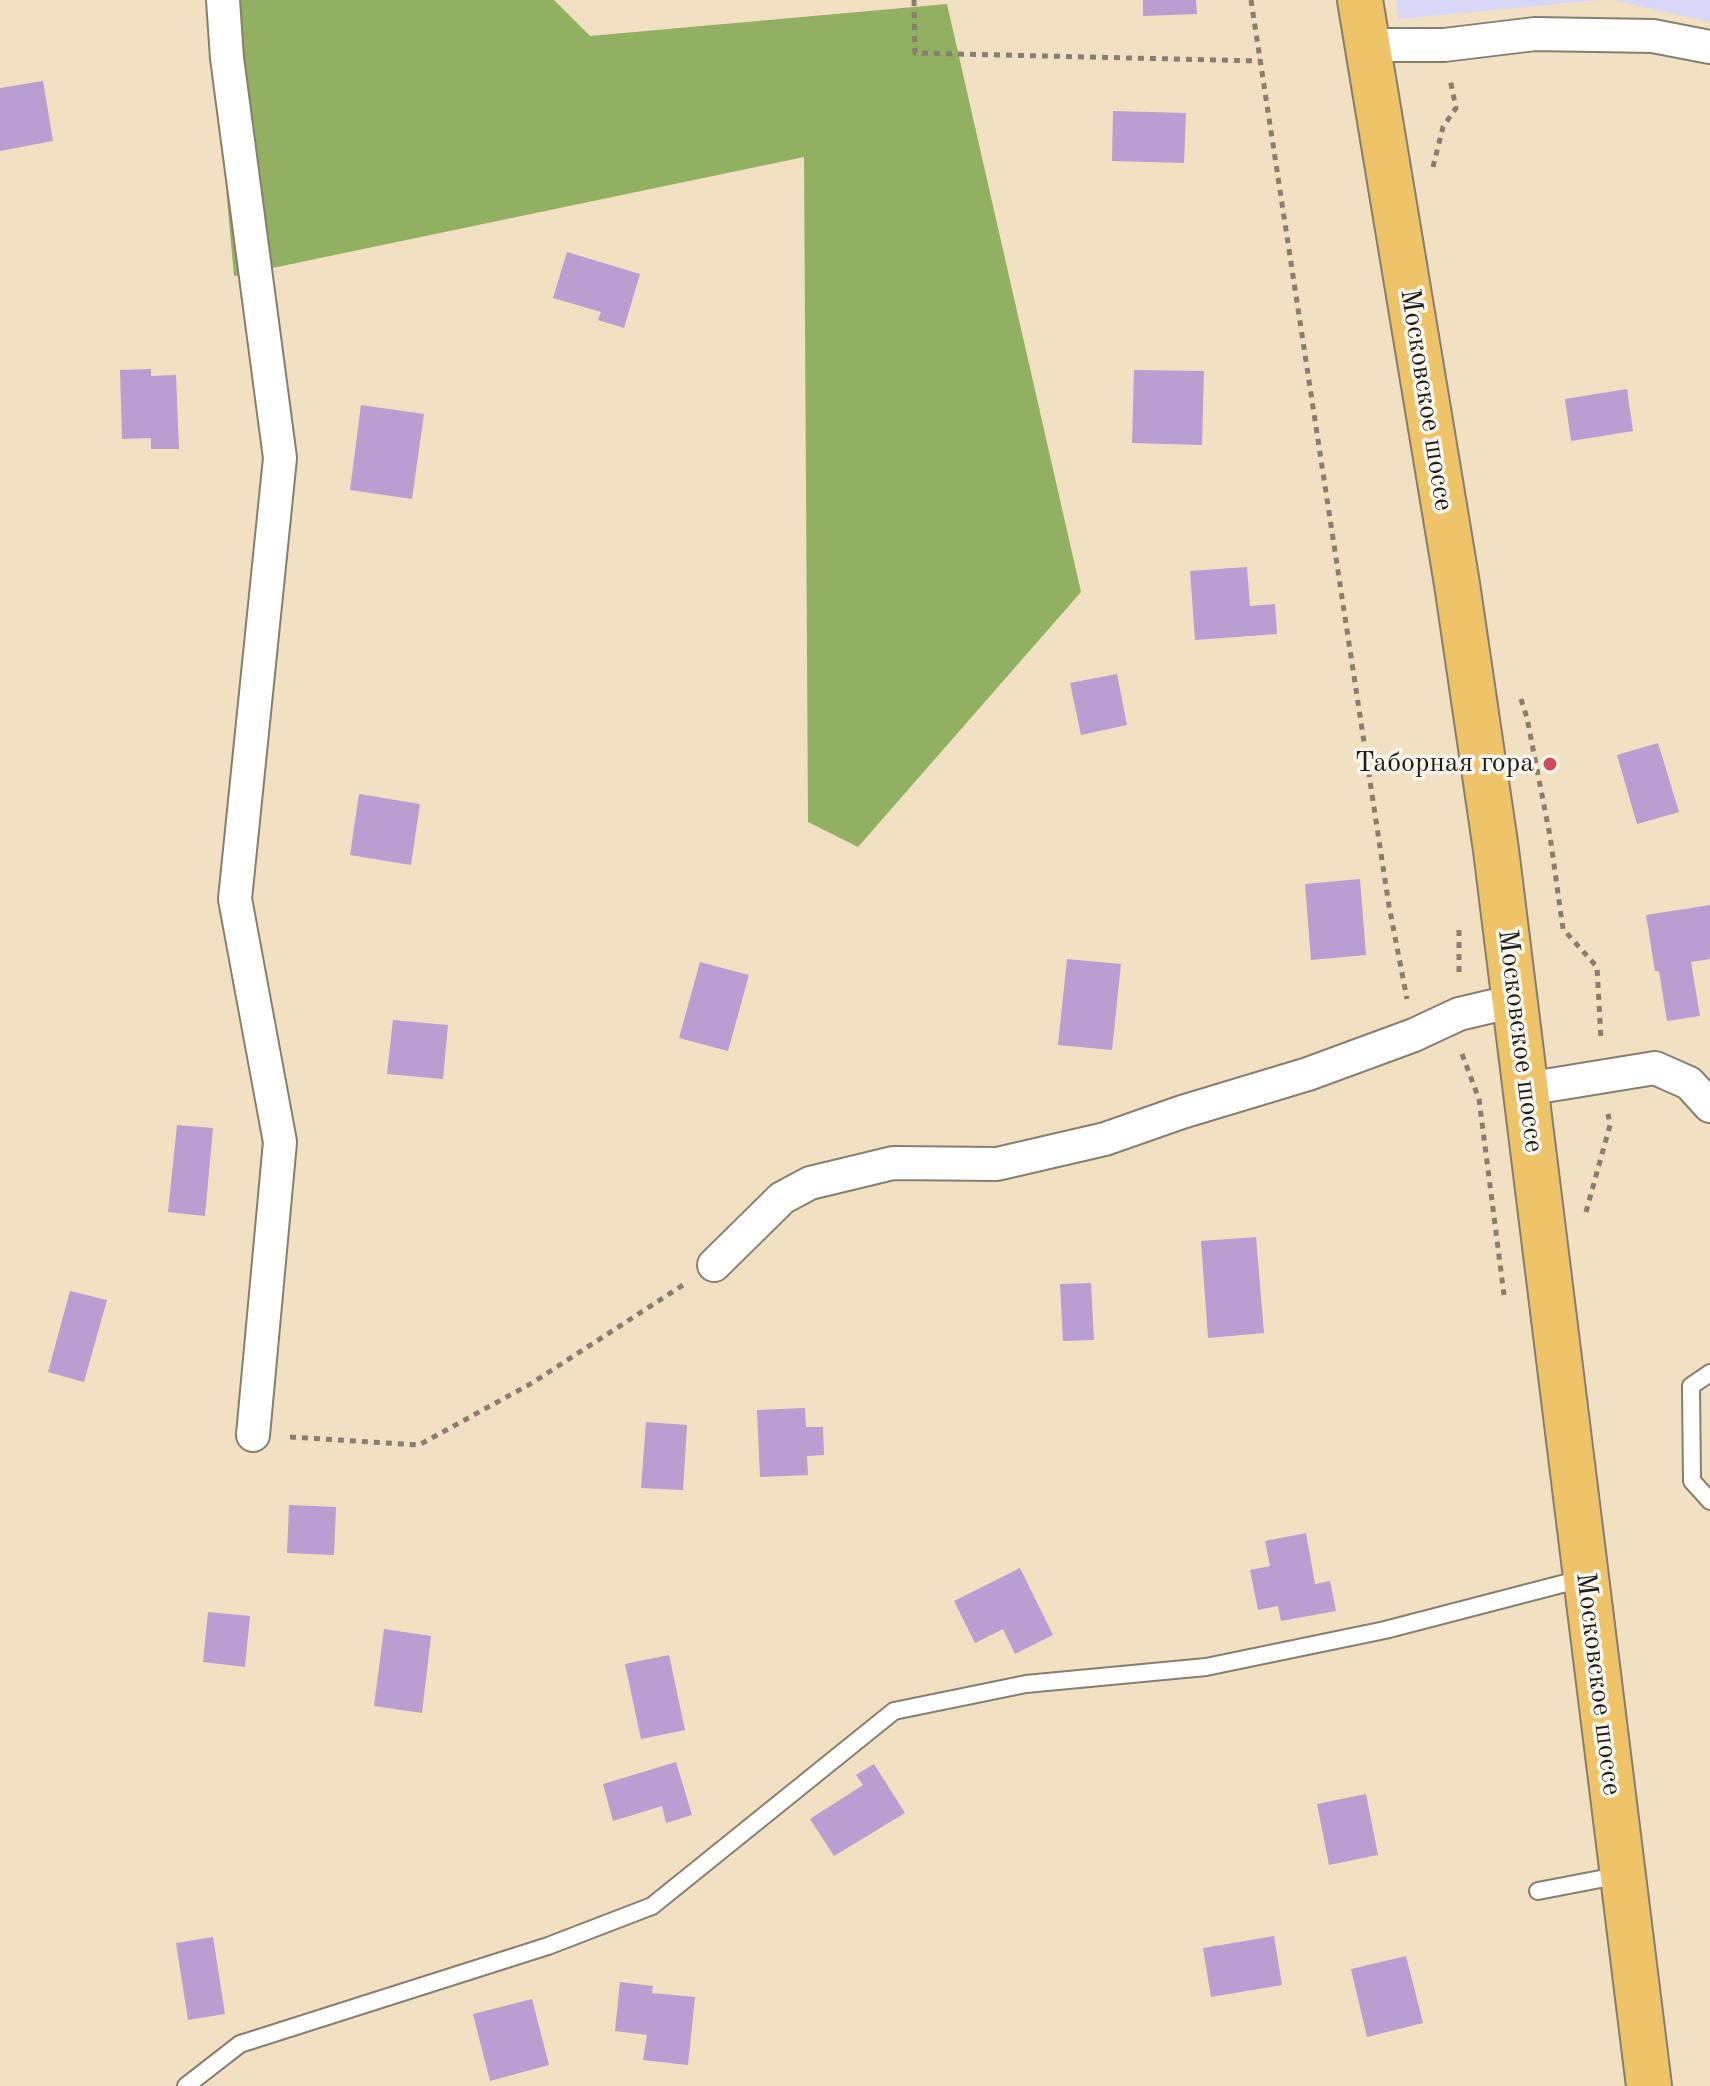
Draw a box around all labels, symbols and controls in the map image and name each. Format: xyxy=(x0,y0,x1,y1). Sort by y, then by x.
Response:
street label: Московское шоссе xyxy=(1392,287,1460,513)
place label: Таборная гора xyxy=(1355,747,1534,781)
marker: Таборная гора xyxy=(1541,755,1559,773)
street label: Московское шоссе xyxy=(1490,928,1550,1154)
street label: Московское шоссе xyxy=(1568,1571,1628,1797)

